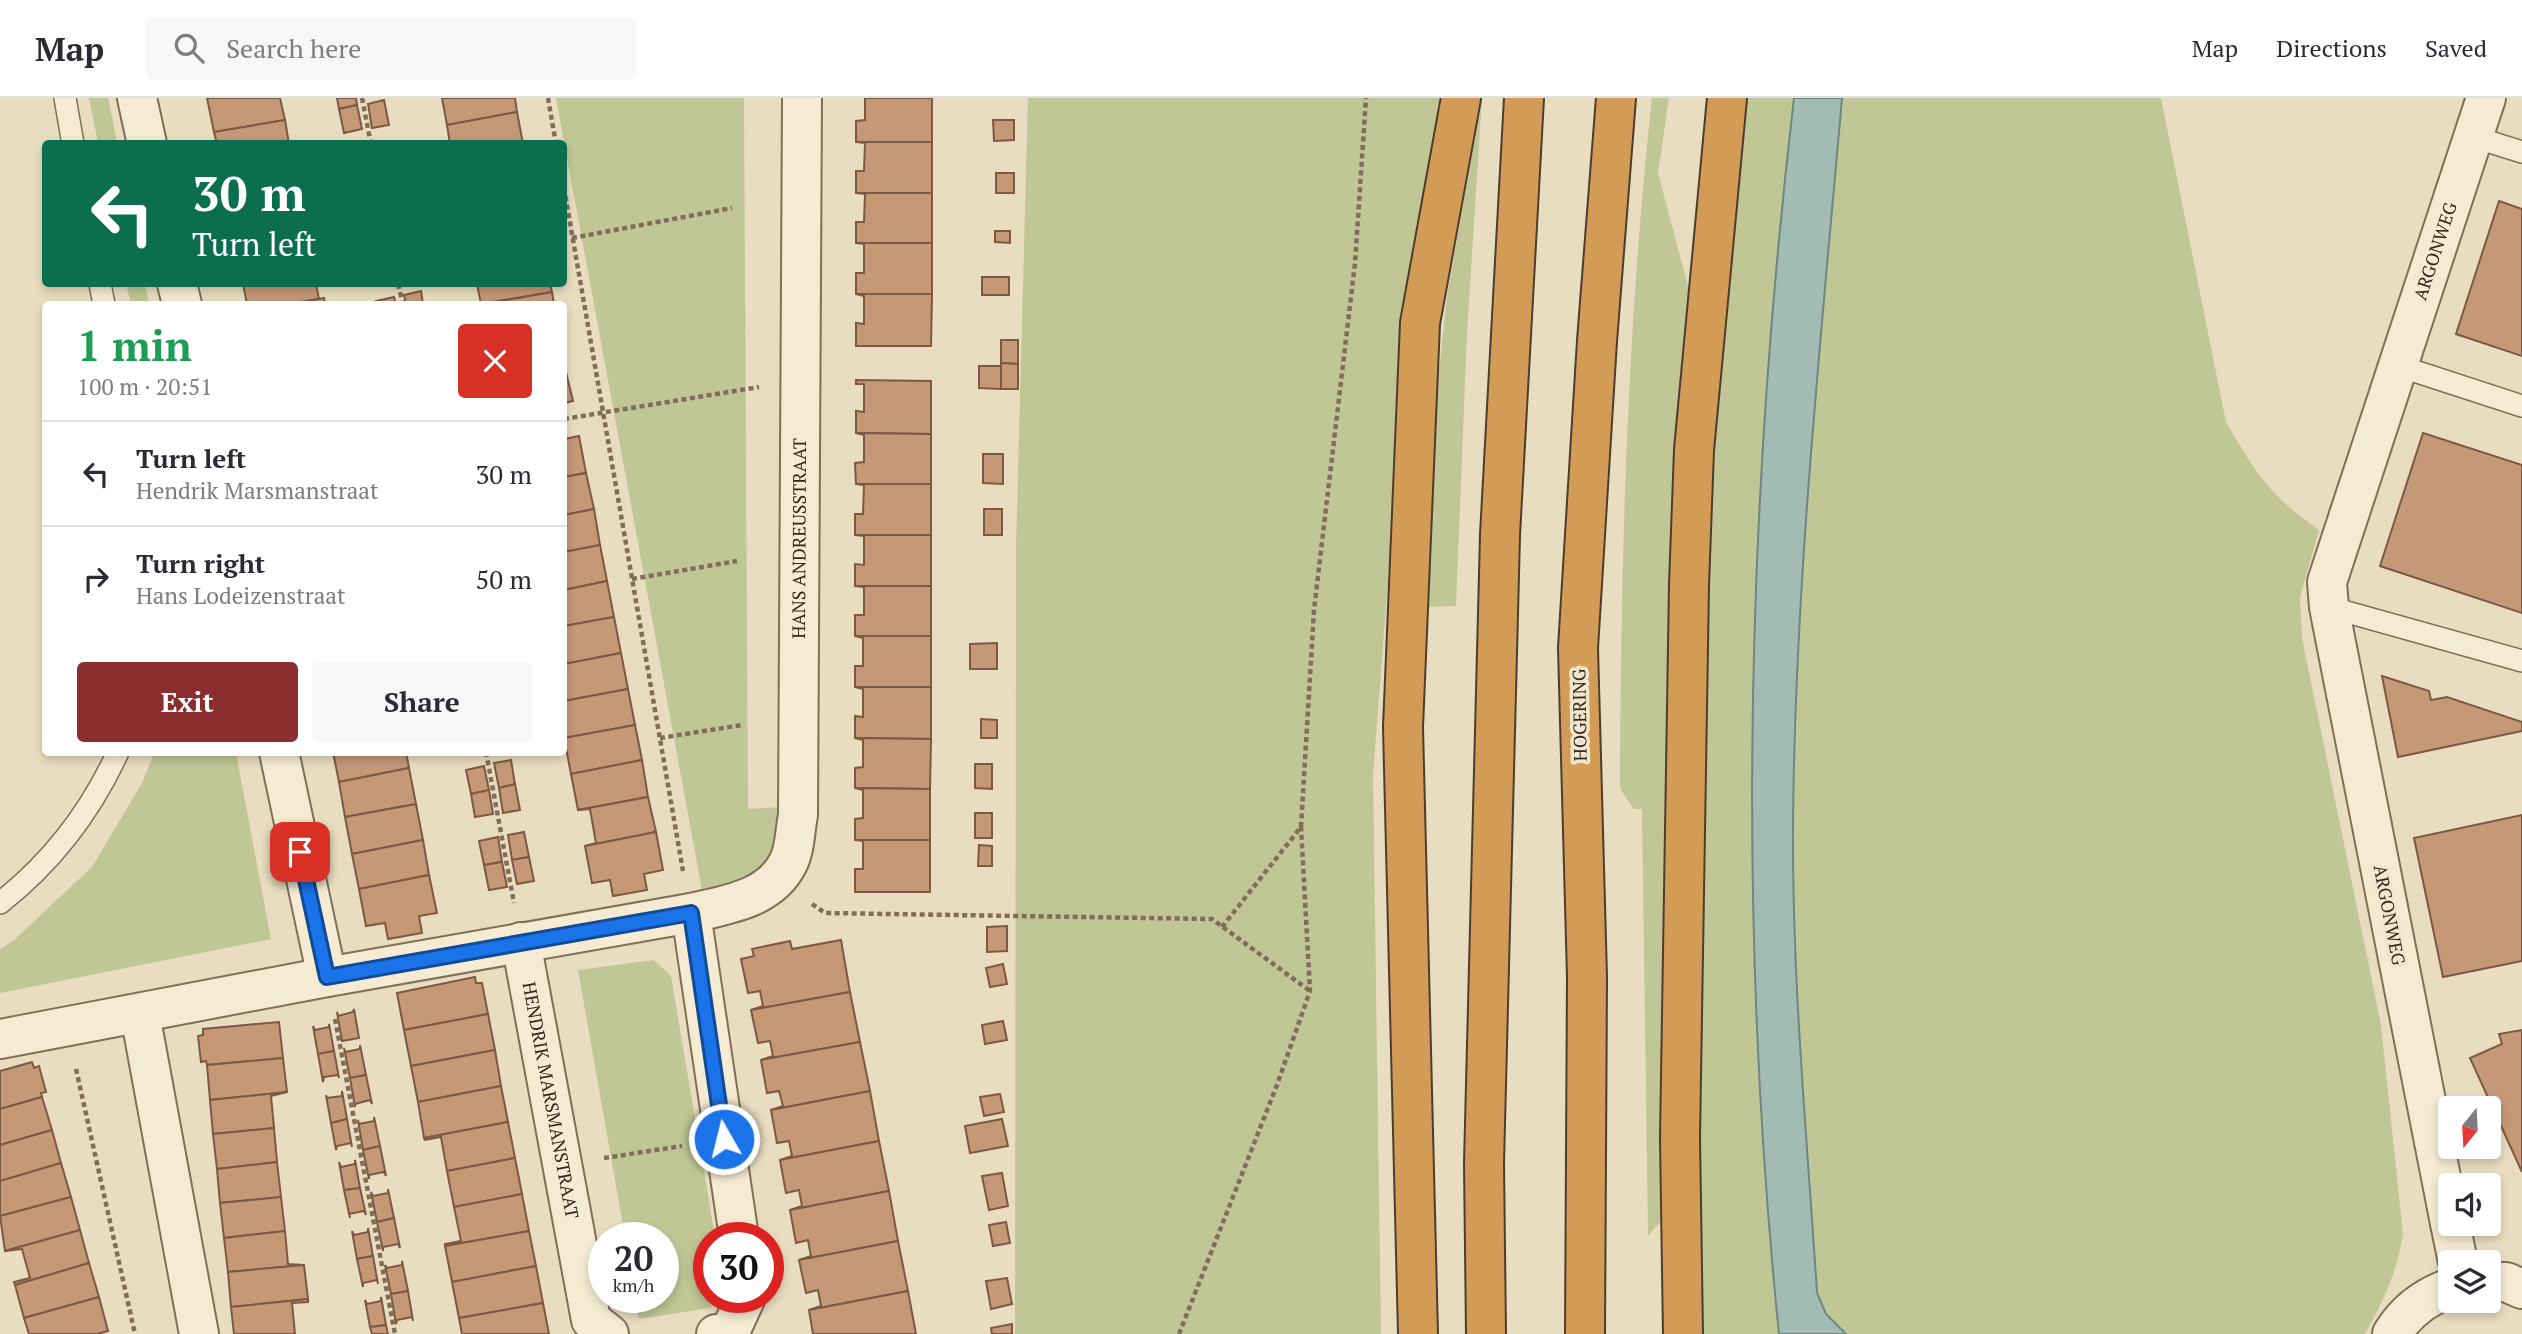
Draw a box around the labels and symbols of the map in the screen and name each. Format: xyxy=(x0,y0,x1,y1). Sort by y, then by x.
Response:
street label: ARGONWEG xyxy=(2407,198,2462,303)
street label: HANS ANDREUSSTRAAT xyxy=(786,438,811,639)
street label: HOGERING xyxy=(1566,668,1592,762)
pin xyxy=(270,822,330,882)
street label: ARGONWEG xyxy=(2368,863,2412,968)
street label: HENDRIK MARSMANSTRAAT xyxy=(518,980,585,1220)
north arrow xyxy=(2438,1096,2501,1158)
position arrow xyxy=(687,1102,761,1176)
speed limit sign: 30 xyxy=(693,1222,784,1313)

